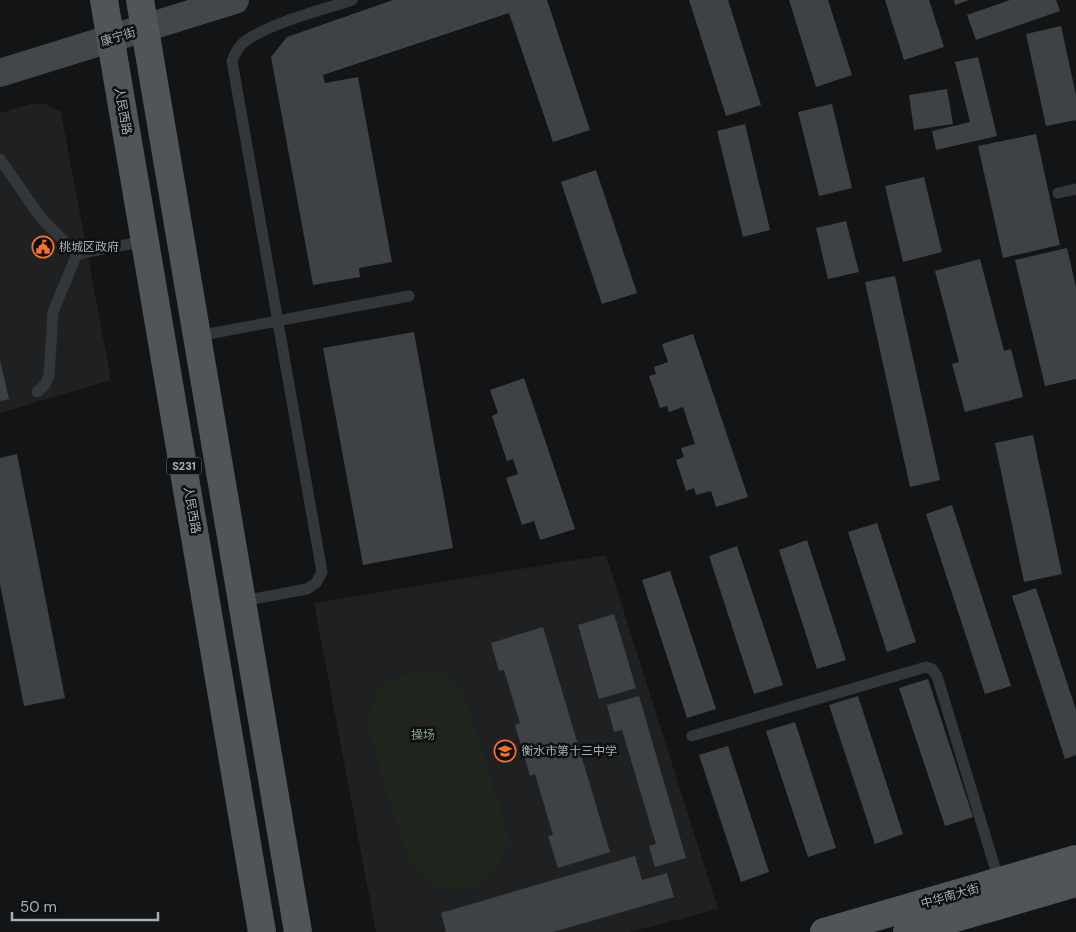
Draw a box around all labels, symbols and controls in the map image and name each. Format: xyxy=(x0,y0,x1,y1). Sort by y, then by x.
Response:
street label: 康宁街 xyxy=(98,24,138,50)
street label: 人民西路 xyxy=(111,86,135,136)
public building icon: 桃城区政府 xyxy=(31,235,55,259)
place label: 桃城区政府 xyxy=(59,239,119,255)
road number: S231 xyxy=(166,458,202,474)
street label: 人民西路 xyxy=(180,485,204,535)
park label: 操场 xyxy=(411,727,435,743)
school or university icon: 衡水市第十三中学 xyxy=(493,739,517,763)
place label: 衡水市第十三中学 xyxy=(521,743,617,759)
street label: 中华南大街 xyxy=(919,880,981,912)
scale bar xyxy=(12,890,159,922)
text: 50 m xyxy=(20,897,57,917)

